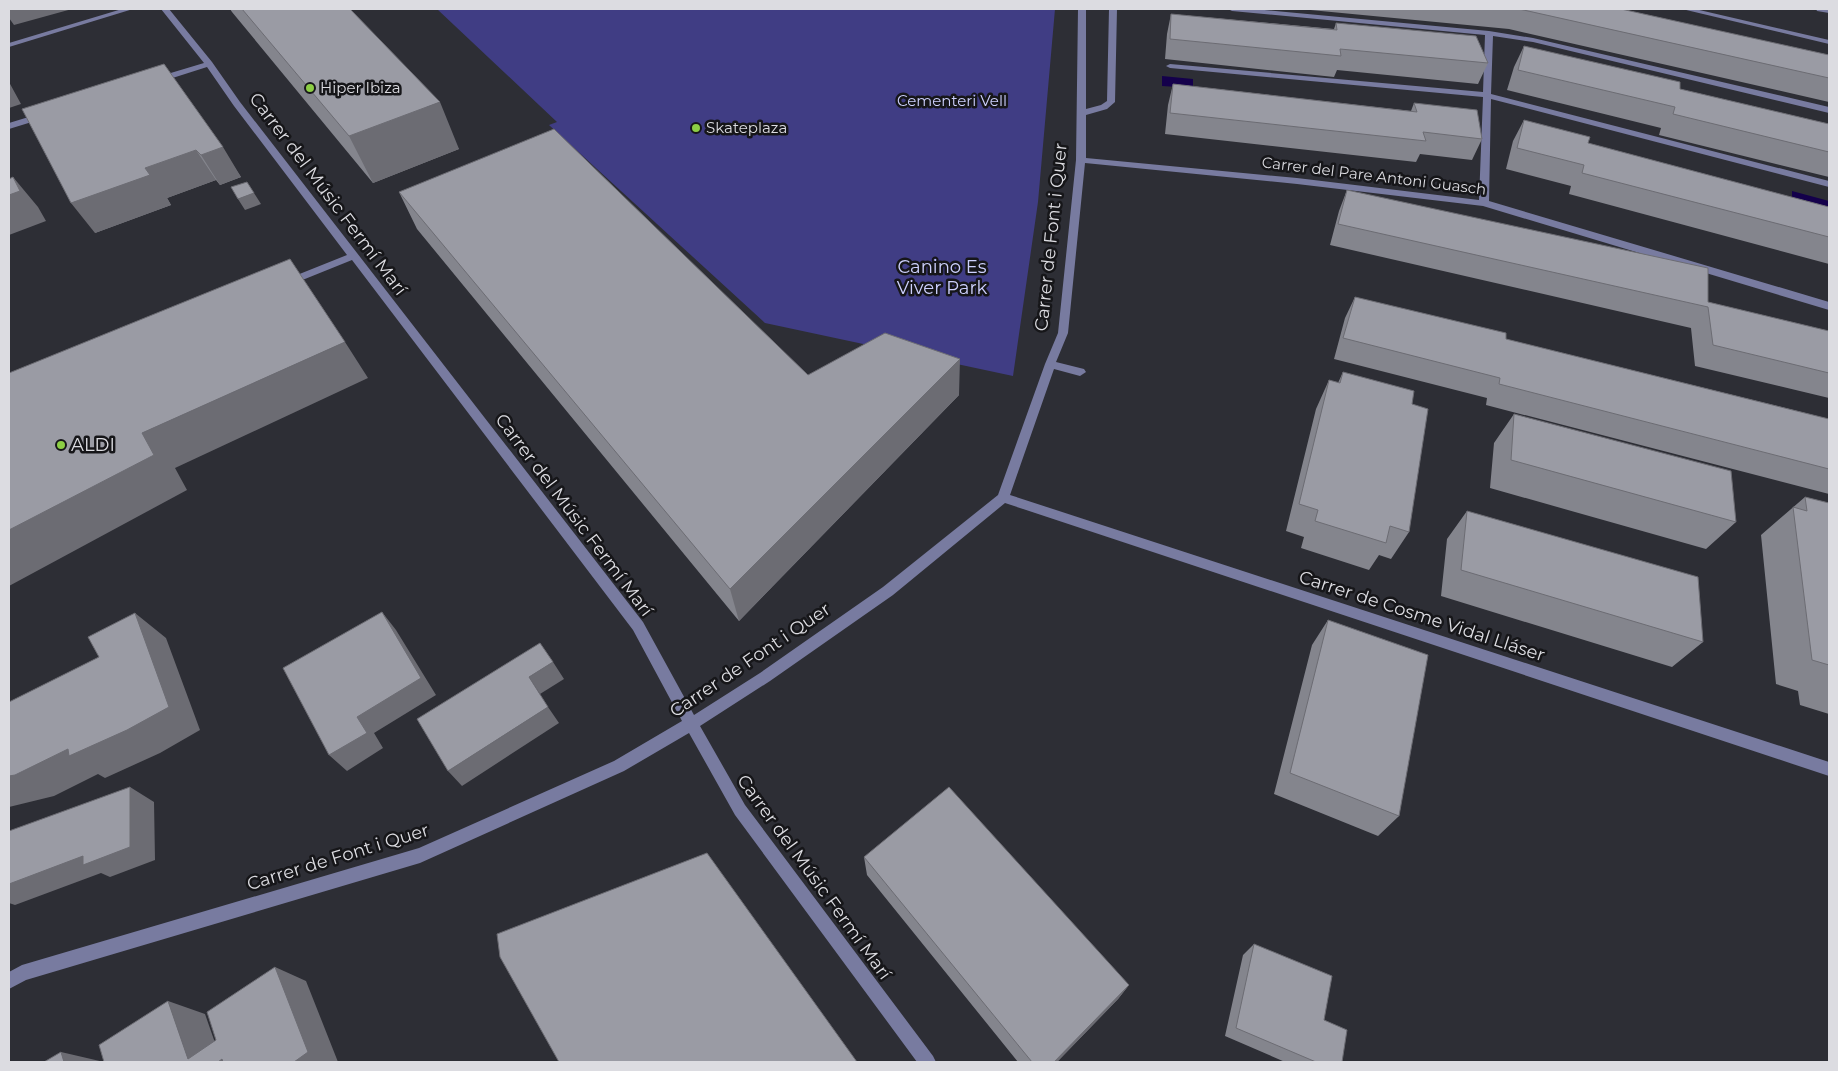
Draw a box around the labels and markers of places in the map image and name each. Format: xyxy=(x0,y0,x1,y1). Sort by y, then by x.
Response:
place label: Hiper Ibiza xyxy=(320,78,401,97)
marker: Hiper Ibiza xyxy=(304,82,316,94)
place label: Skateplaza xyxy=(706,118,787,137)
marker: Skateplaza xyxy=(690,122,702,134)
place label: ALDI xyxy=(71,434,115,456)
marker: ALDI xyxy=(55,439,67,451)

